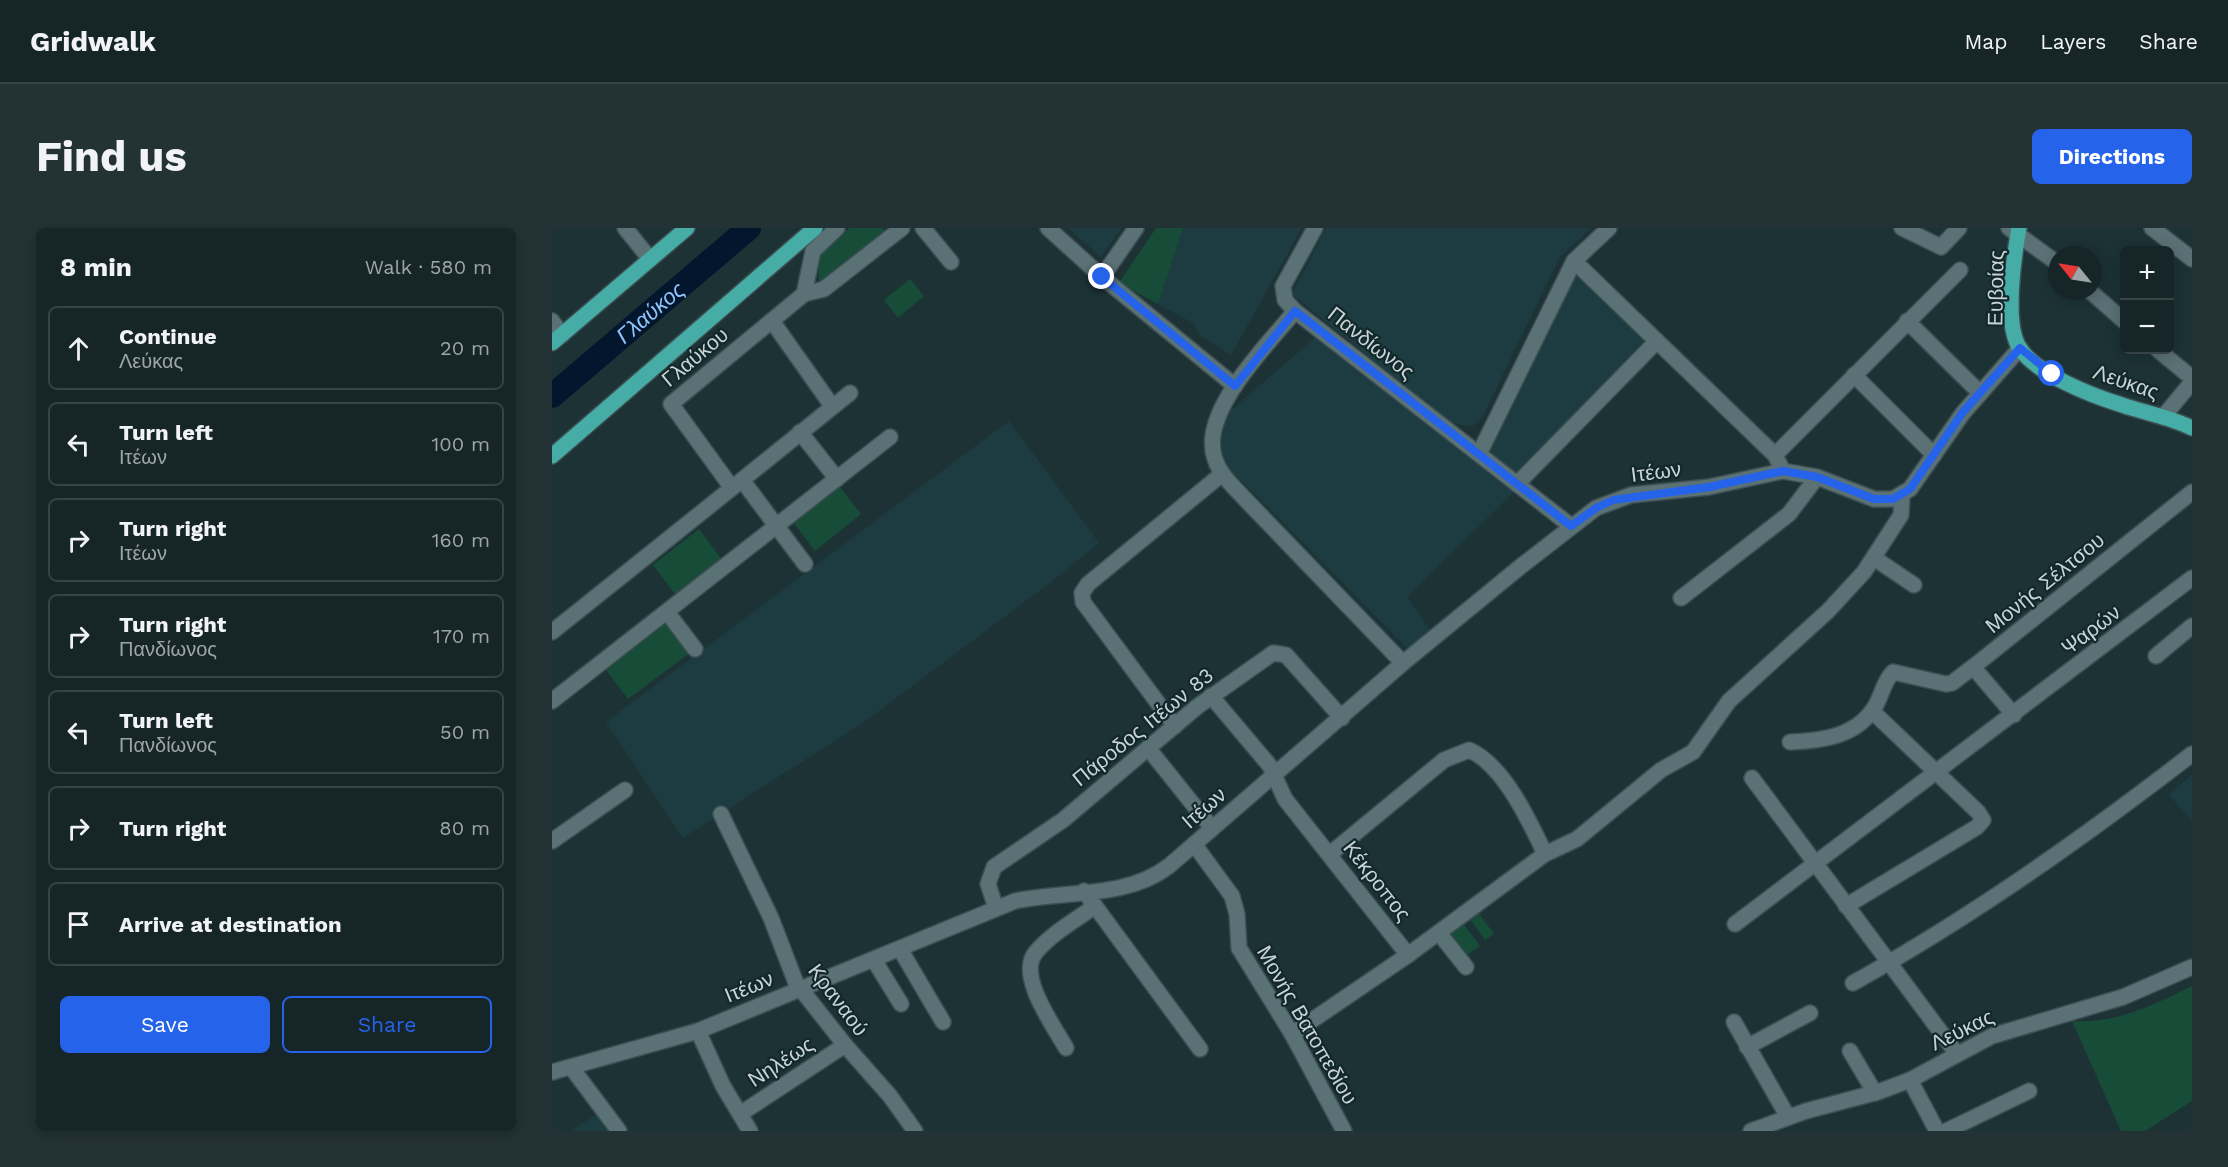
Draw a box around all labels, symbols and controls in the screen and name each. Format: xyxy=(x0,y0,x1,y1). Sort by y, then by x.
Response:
text: Gridwalk xyxy=(30,25,156,58)
text: Map xyxy=(1964,29,2007,54)
text: Layers xyxy=(2040,29,2106,54)
text: Share xyxy=(2139,29,2198,54)
button: Directions xyxy=(2032,129,2192,184)
text: Find us xyxy=(36,132,187,181)
north arrow xyxy=(2048,246,2102,300)
map controls xyxy=(2120,246,2174,354)
button: + xyxy=(2120,246,2174,300)
street label: Ευβοίας xyxy=(1982,250,2009,326)
text: 8 min xyxy=(60,252,132,282)
text: Walk · 580 m xyxy=(365,255,492,279)
route end xyxy=(1088,263,1114,289)
water label: Γλαύκος xyxy=(611,277,690,349)
button: − xyxy=(2120,300,2174,354)
street label: Πανδίωνος xyxy=(1323,301,1420,384)
street label: Γλαύκου xyxy=(656,322,733,392)
text: Continue xyxy=(119,324,217,349)
icon: ahead xyxy=(62,332,95,365)
text: 20 m xyxy=(440,336,490,360)
text: Λεύκας xyxy=(119,349,183,373)
street label: Λεύκας xyxy=(2090,359,2162,404)
route start xyxy=(2038,360,2064,386)
text: Turn left xyxy=(119,420,213,445)
icon: left xyxy=(62,428,95,461)
text: 100 m xyxy=(431,432,490,456)
text: Ιτέων xyxy=(119,445,167,469)
street label: Ιτέων xyxy=(1629,456,1682,487)
text: Turn right xyxy=(119,516,226,541)
icon: right xyxy=(62,524,95,557)
street label: Μονής Σέλτσου xyxy=(1980,527,2109,638)
text: 160 m xyxy=(432,528,490,552)
text: Ιτέων xyxy=(119,541,167,565)
street label: Ψαρών xyxy=(2056,599,2125,660)
text: Turn right xyxy=(119,612,226,637)
icon: right xyxy=(62,620,95,653)
text: 170 m xyxy=(433,624,490,648)
text: Πανδίωνος xyxy=(119,637,217,661)
street label: Πάροδος Ιτέων 83 xyxy=(1067,662,1218,791)
text: Turn left xyxy=(119,708,213,733)
icon: left xyxy=(62,716,95,749)
text: 50 m xyxy=(440,720,490,744)
text: Πανδίωνος xyxy=(119,733,217,757)
street label: Ιτέων xyxy=(1176,782,1231,834)
icon: right xyxy=(62,812,95,845)
text: Turn right xyxy=(119,816,226,841)
text: 80 m xyxy=(439,816,490,840)
street label: Κέκροπος xyxy=(1338,836,1416,926)
icon: arrive xyxy=(62,908,95,941)
text: Arrive at destination xyxy=(119,912,342,937)
street label: Μονής Βατοπεδίου xyxy=(1252,941,1363,1108)
street label: Κραναού xyxy=(803,959,874,1041)
street label: Ιτέων xyxy=(721,966,777,1008)
button: Save xyxy=(60,996,270,1053)
button: Share xyxy=(282,996,492,1053)
street label: Λεύκας xyxy=(1926,1004,1998,1056)
street label: Νηλέως xyxy=(743,1031,818,1092)

